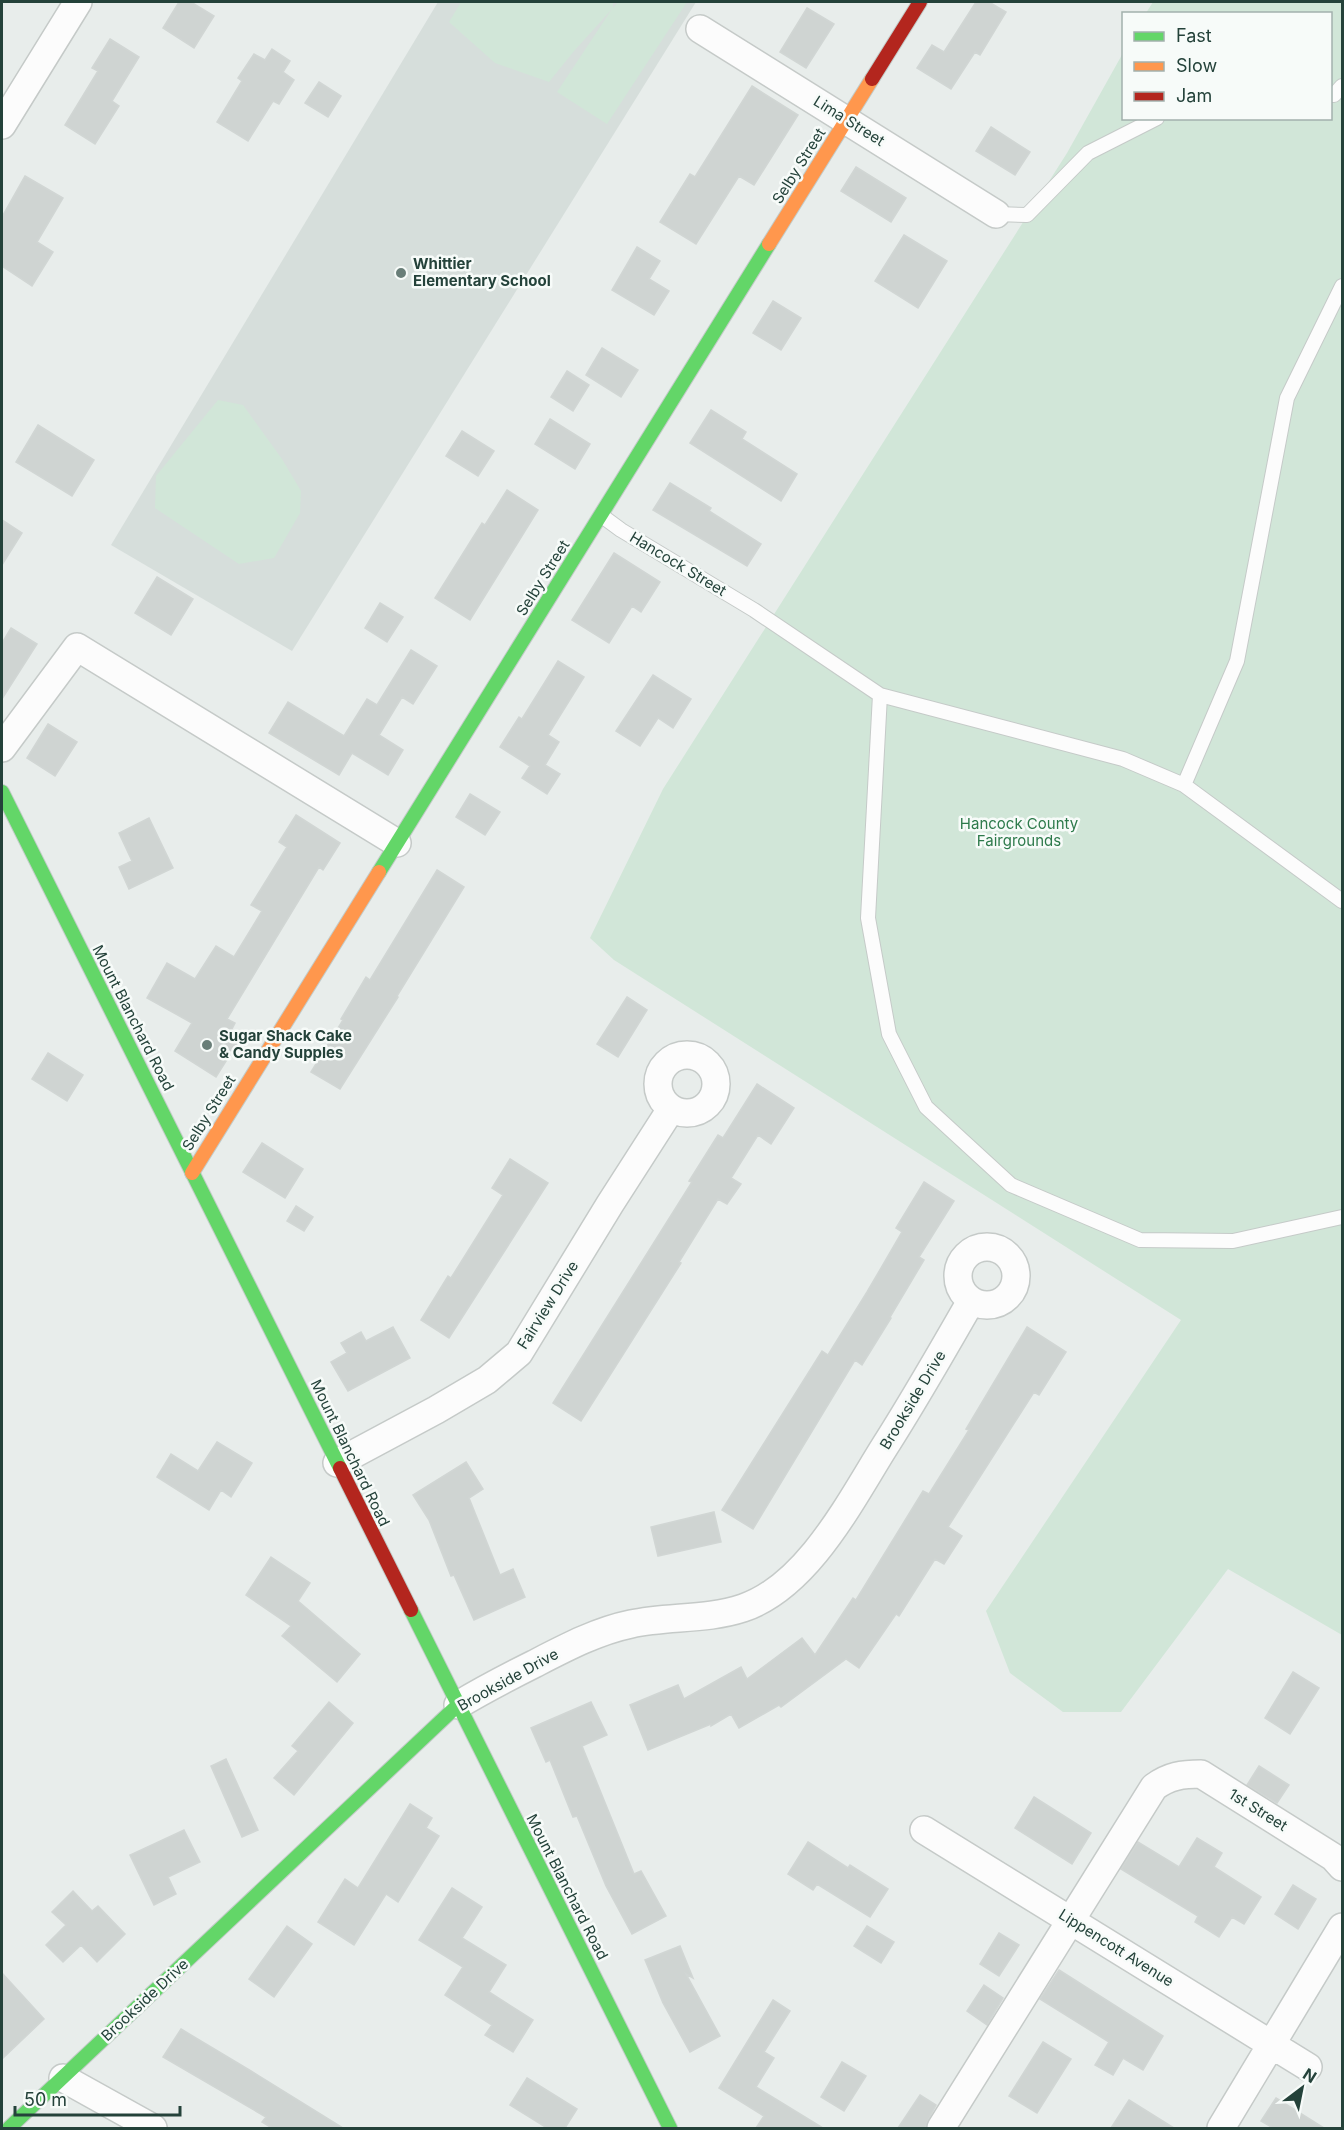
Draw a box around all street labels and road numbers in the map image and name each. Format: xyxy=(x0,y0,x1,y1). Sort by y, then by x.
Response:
street label: Lima Street xyxy=(810,91,888,150)
street label: Selby Street xyxy=(768,124,829,207)
street label: Hancock Street xyxy=(627,527,730,600)
street label: Selby Street xyxy=(512,536,573,619)
street label: Mount Blanchard Road xyxy=(88,942,178,1094)
street label: Selby Street xyxy=(178,1071,239,1154)
street label: Fairview Drive xyxy=(513,1257,582,1352)
street label: Brookside Drive xyxy=(875,1347,950,1453)
street label: Mount Blanchard Road xyxy=(307,1376,394,1529)
street label: Brookside Drive xyxy=(454,1644,561,1715)
street label: 1st Street xyxy=(1225,1784,1291,1835)
street label: Mount Blanchard Road xyxy=(522,1811,612,1963)
street label: Lippencott Avenue xyxy=(1055,1905,1177,1991)
street label: Brookside Drive xyxy=(97,1954,192,2045)

